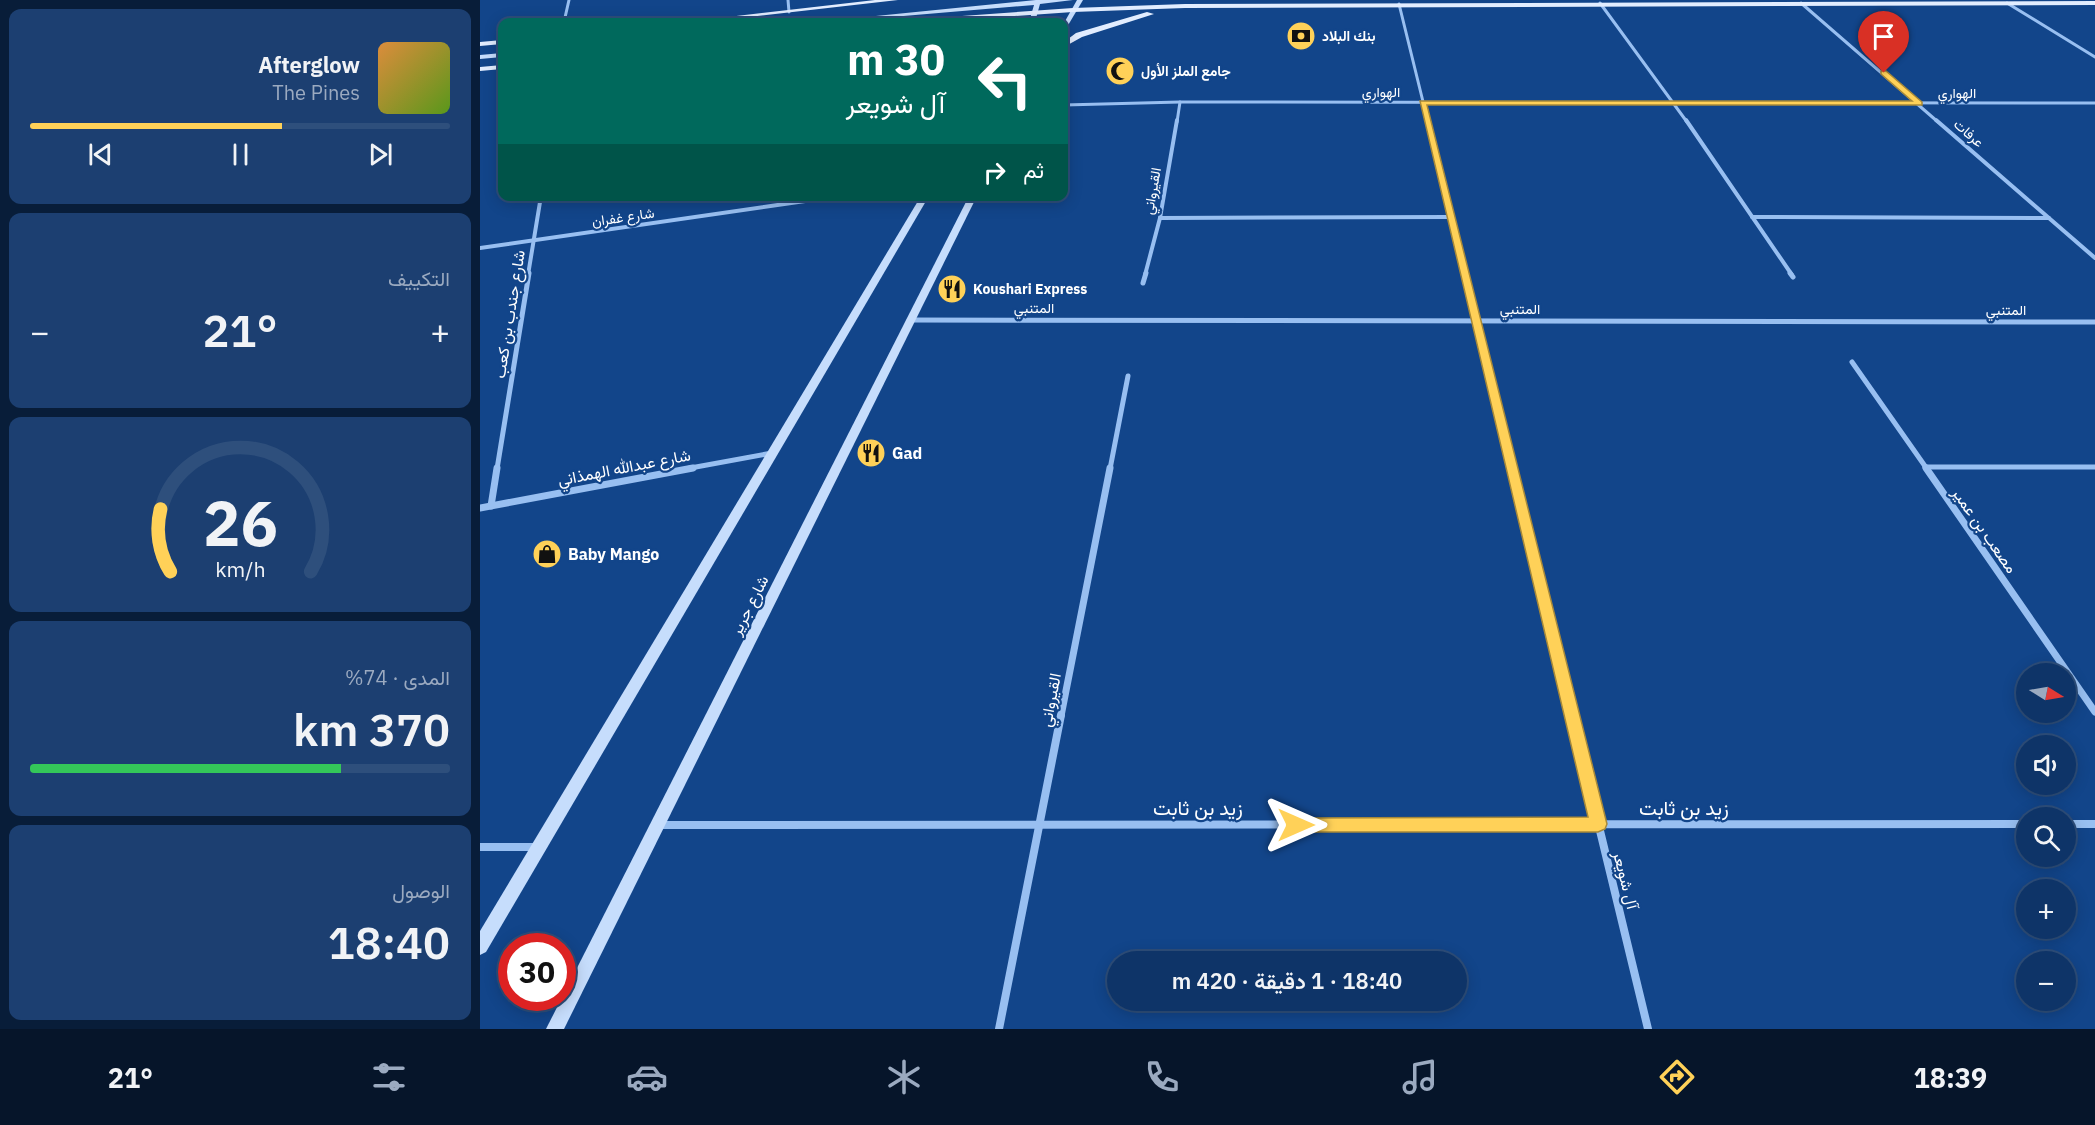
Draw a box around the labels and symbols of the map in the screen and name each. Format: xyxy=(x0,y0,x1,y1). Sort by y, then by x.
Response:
pin xyxy=(1858,11,1909,73)
bank icon: بنك البلاد xyxy=(1285,20,1317,52)
place label: بنك البلاد xyxy=(1322,27,1375,45)
mosque icon: جامع الملز الأول xyxy=(1104,55,1136,87)
place label: جامع الملز الأول xyxy=(1141,62,1231,81)
street label: الهواري xyxy=(1362,83,1400,104)
street label: الهواري xyxy=(1938,84,1976,105)
street label: عرفات xyxy=(1950,115,1988,151)
street label: القيرواني xyxy=(1139,166,1168,217)
street label: شارع غفران xyxy=(591,204,656,232)
street label: شارع جندب بن كعب xyxy=(489,248,531,380)
restaurant icon: Koushari Express xyxy=(936,273,968,305)
place label: Koushari Express xyxy=(973,280,1087,298)
street label: المتنبي xyxy=(1014,299,1054,320)
street label: المتنبي xyxy=(1500,300,1540,321)
street label: المتنبي xyxy=(1986,301,2026,322)
restaurant icon: Gad xyxy=(855,437,887,469)
place label: Gad xyxy=(892,443,922,463)
street label: شارع عبدالله الهمذاني xyxy=(556,444,693,494)
street label: مصعب بن عمير xyxy=(1947,482,2022,577)
shop icon: Baby Mango xyxy=(531,538,563,570)
place label: Baby Mango xyxy=(568,544,659,564)
street label: شارع جرير xyxy=(725,572,774,640)
north arrow xyxy=(2016,663,2076,723)
street label: القيرواني xyxy=(1035,671,1069,729)
position arrow xyxy=(1264,793,1328,857)
street label: زيد بن ثابت xyxy=(1153,794,1243,821)
street label: زيد بن ثابت xyxy=(1639,794,1729,821)
street label: آل شويعر xyxy=(1608,848,1643,912)
speed limit sign: 30 xyxy=(498,933,576,1011)

